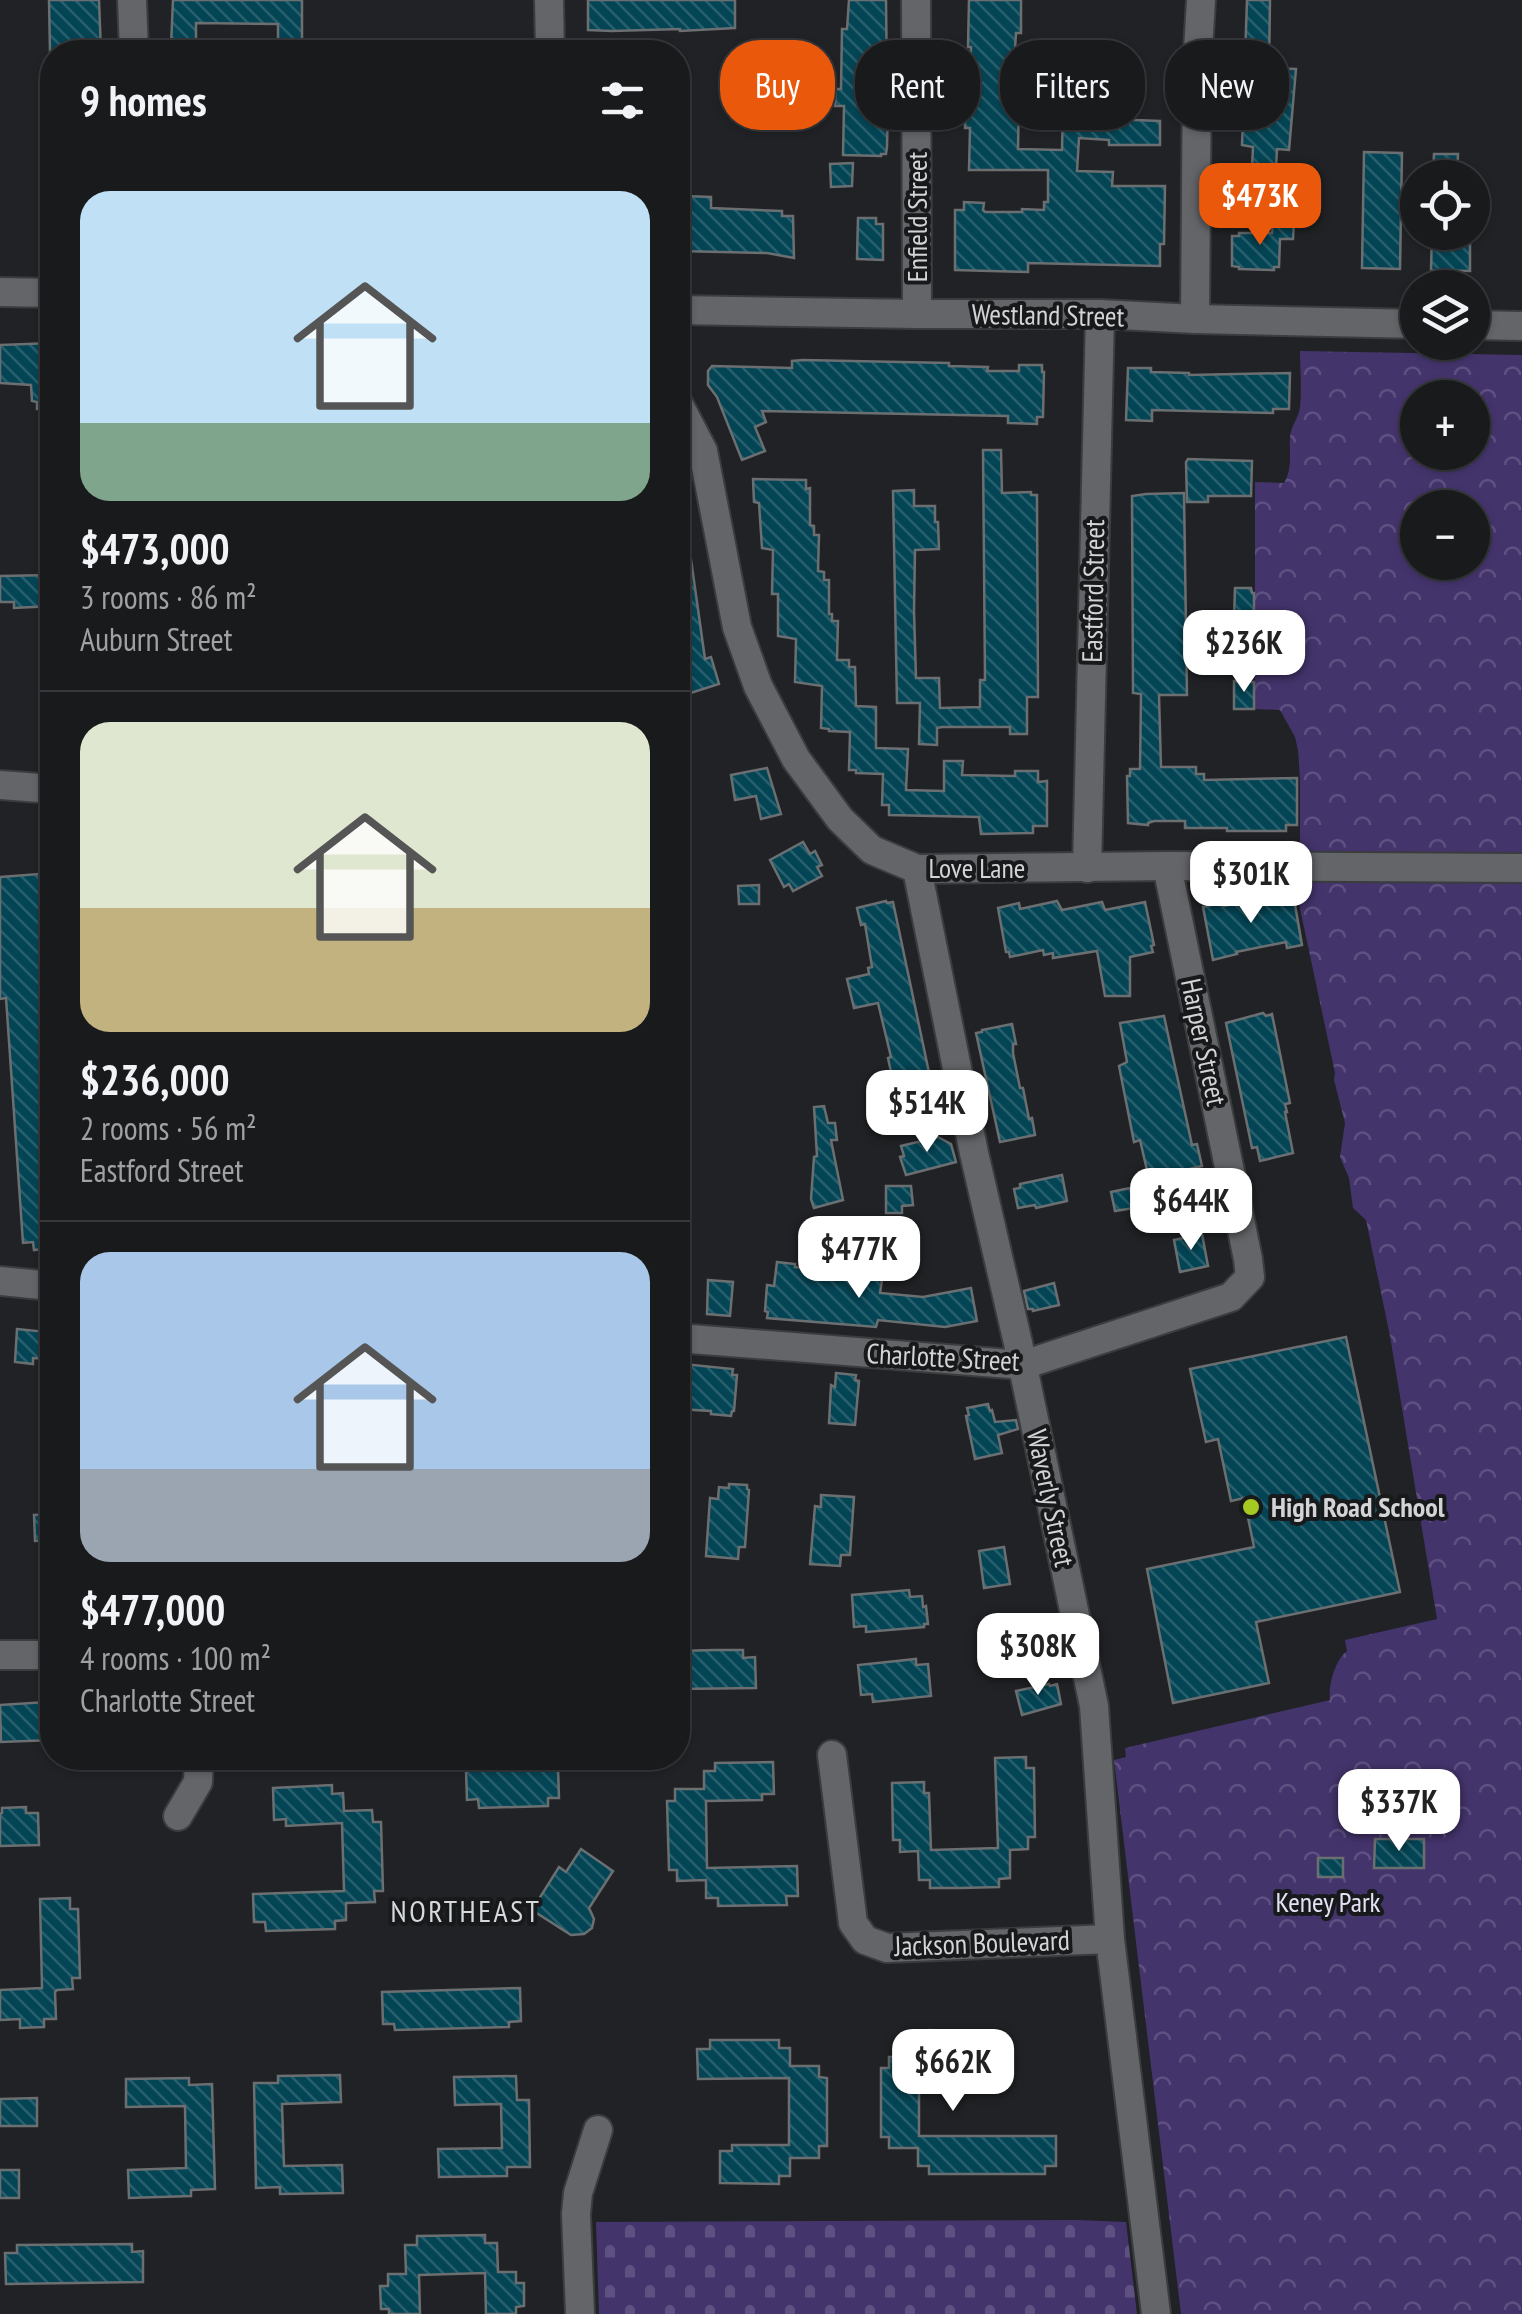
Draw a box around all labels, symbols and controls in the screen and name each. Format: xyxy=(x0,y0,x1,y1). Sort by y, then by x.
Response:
chip: Buy xyxy=(720,40,835,130)
chip: Rent xyxy=(855,40,980,130)
chip: Filters xyxy=(1000,40,1145,130)
chip: New xyxy=(1165,40,1289,130)
text: 9 homes xyxy=(80,73,207,128)
icon: filters xyxy=(595,73,650,128)
street label: Enfield Street xyxy=(898,151,935,282)
map controls xyxy=(1400,160,1490,580)
button: locate xyxy=(1400,160,1490,250)
pin: $473K xyxy=(1190,163,1330,248)
text: $473K xyxy=(1221,174,1299,216)
icon: home xyxy=(275,256,455,436)
button: layers xyxy=(1400,270,1490,360)
street label: Westland Street xyxy=(971,295,1125,334)
button: + xyxy=(1400,380,1490,470)
button: − xyxy=(1400,490,1490,580)
street label: Eastford Street xyxy=(1073,519,1112,663)
text: $473,000 xyxy=(80,521,230,576)
text: 3 rooms · 86 m² xyxy=(80,576,257,618)
pin: $236K xyxy=(1174,610,1314,695)
text: Auburn Street xyxy=(80,618,233,660)
text: $236K xyxy=(1205,621,1283,663)
icon: home xyxy=(275,787,455,967)
pin: $301K xyxy=(1181,841,1321,926)
street label: Love Lane xyxy=(929,849,1025,886)
text: $301K xyxy=(1212,852,1290,894)
street label: Harper Street xyxy=(1173,975,1236,1109)
text: $236,000 xyxy=(80,1052,230,1107)
pin: $514K xyxy=(857,1070,997,1155)
text: $514K xyxy=(888,1081,966,1123)
text: 2 rooms · 56 m² xyxy=(80,1107,257,1149)
text: Eastford Street xyxy=(80,1149,244,1191)
pin: $644K xyxy=(1121,1168,1261,1253)
text: $644K xyxy=(1152,1179,1230,1221)
pin: $477K xyxy=(789,1216,929,1301)
text: $477K xyxy=(820,1227,898,1269)
icon: home xyxy=(275,1317,455,1497)
street label: Charlotte Street xyxy=(866,1334,1021,1379)
street label: Waverly Street xyxy=(1019,1426,1084,1570)
place label: High Road School xyxy=(1271,1488,1445,1525)
marker: High Road School xyxy=(1240,1496,1262,1518)
text: $477,000 xyxy=(80,1582,225,1637)
pin: $308K xyxy=(968,1613,1108,1698)
text: $308K xyxy=(999,1624,1077,1666)
text: 4 rooms · 100 m² xyxy=(80,1637,271,1679)
text: Charlotte Street xyxy=(80,1679,255,1721)
pin: $337K xyxy=(1329,1769,1469,1854)
text: $337K xyxy=(1360,1780,1438,1822)
park label: Keney Park xyxy=(1276,1883,1381,1920)
district label: NORTHEAST xyxy=(391,1891,541,1930)
street label: Jackson Boulevard xyxy=(893,1921,1070,1964)
pin: $662K xyxy=(883,2029,1023,2114)
text: $662K xyxy=(914,2040,992,2082)

